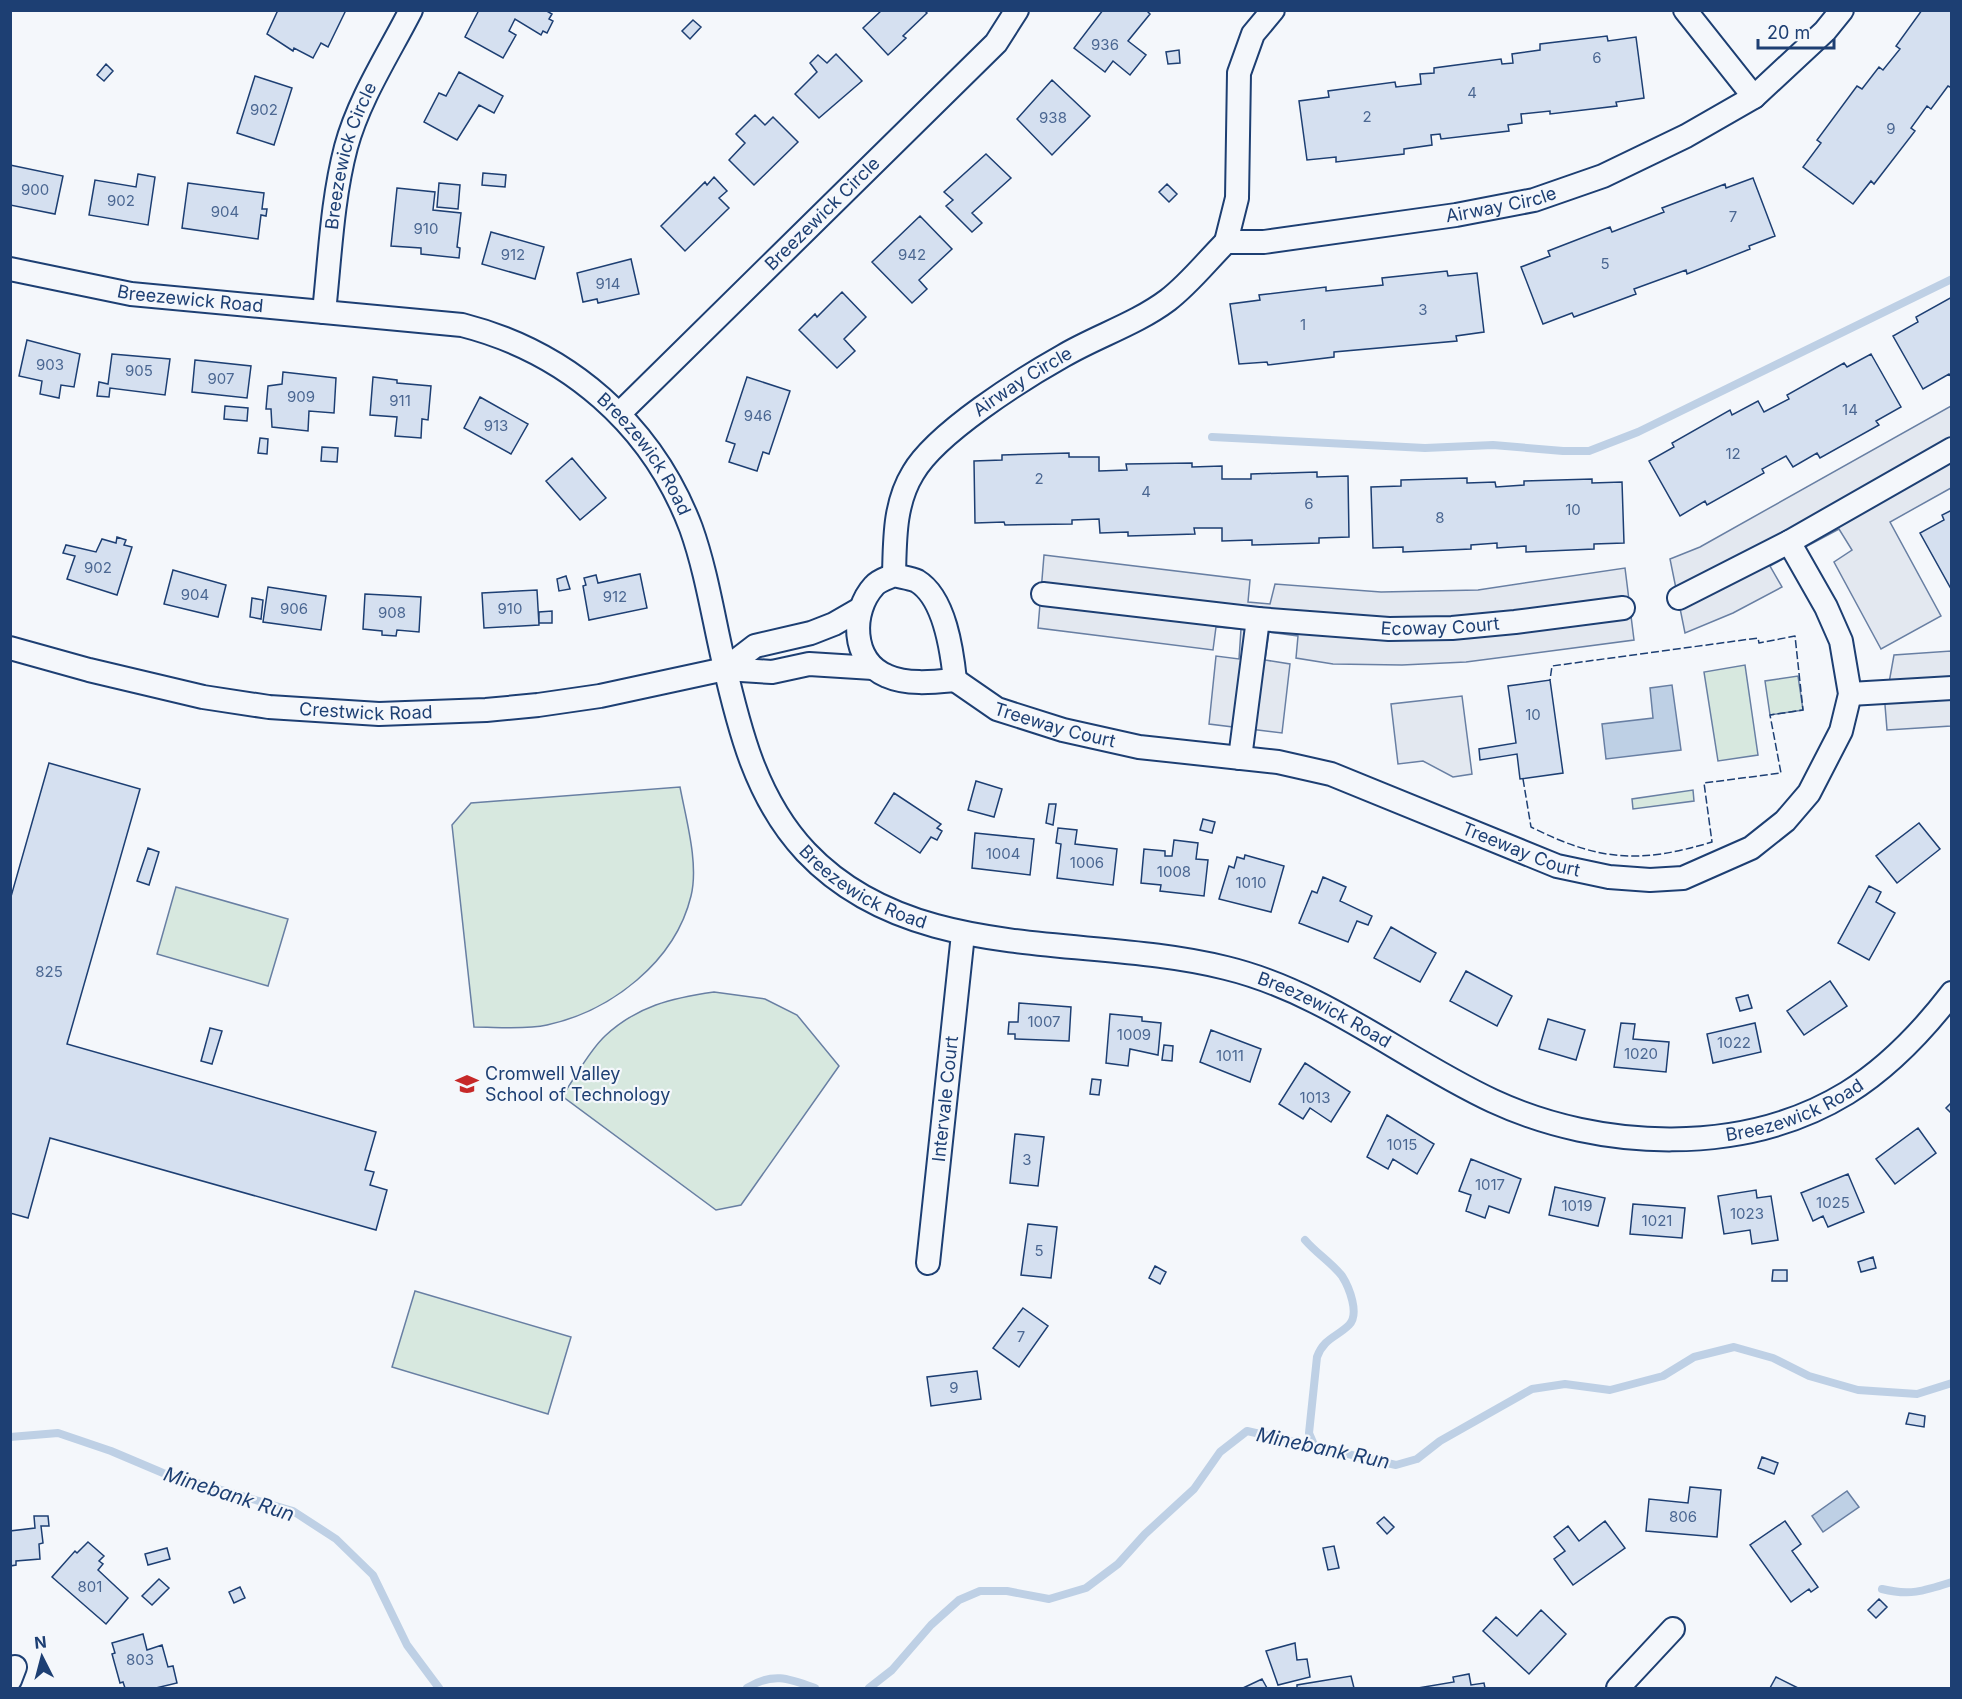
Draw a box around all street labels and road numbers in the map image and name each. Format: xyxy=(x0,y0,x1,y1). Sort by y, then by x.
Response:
street label: Breezewick Circle xyxy=(321,79,381,231)
street label: Breezewick Circle xyxy=(760,153,884,274)
street label: Airway Circle xyxy=(1444,182,1559,226)
street label: Breezewick Road xyxy=(115,280,264,316)
street label: Airway Circle xyxy=(969,342,1075,420)
street label: Breezewick Road xyxy=(593,388,695,518)
street label: Ecoway Court xyxy=(1380,613,1500,639)
street label: Crestwick Road xyxy=(299,698,433,724)
street label: Treeway Court xyxy=(992,698,1117,751)
street label: Treeway Court xyxy=(1459,817,1582,881)
street label: Breezewick Road xyxy=(795,841,929,933)
street label: Breezewick Road xyxy=(1255,967,1395,1052)
street label: Intervale Court xyxy=(928,1035,962,1163)
street label: Breezewick Road xyxy=(1724,1074,1867,1145)

